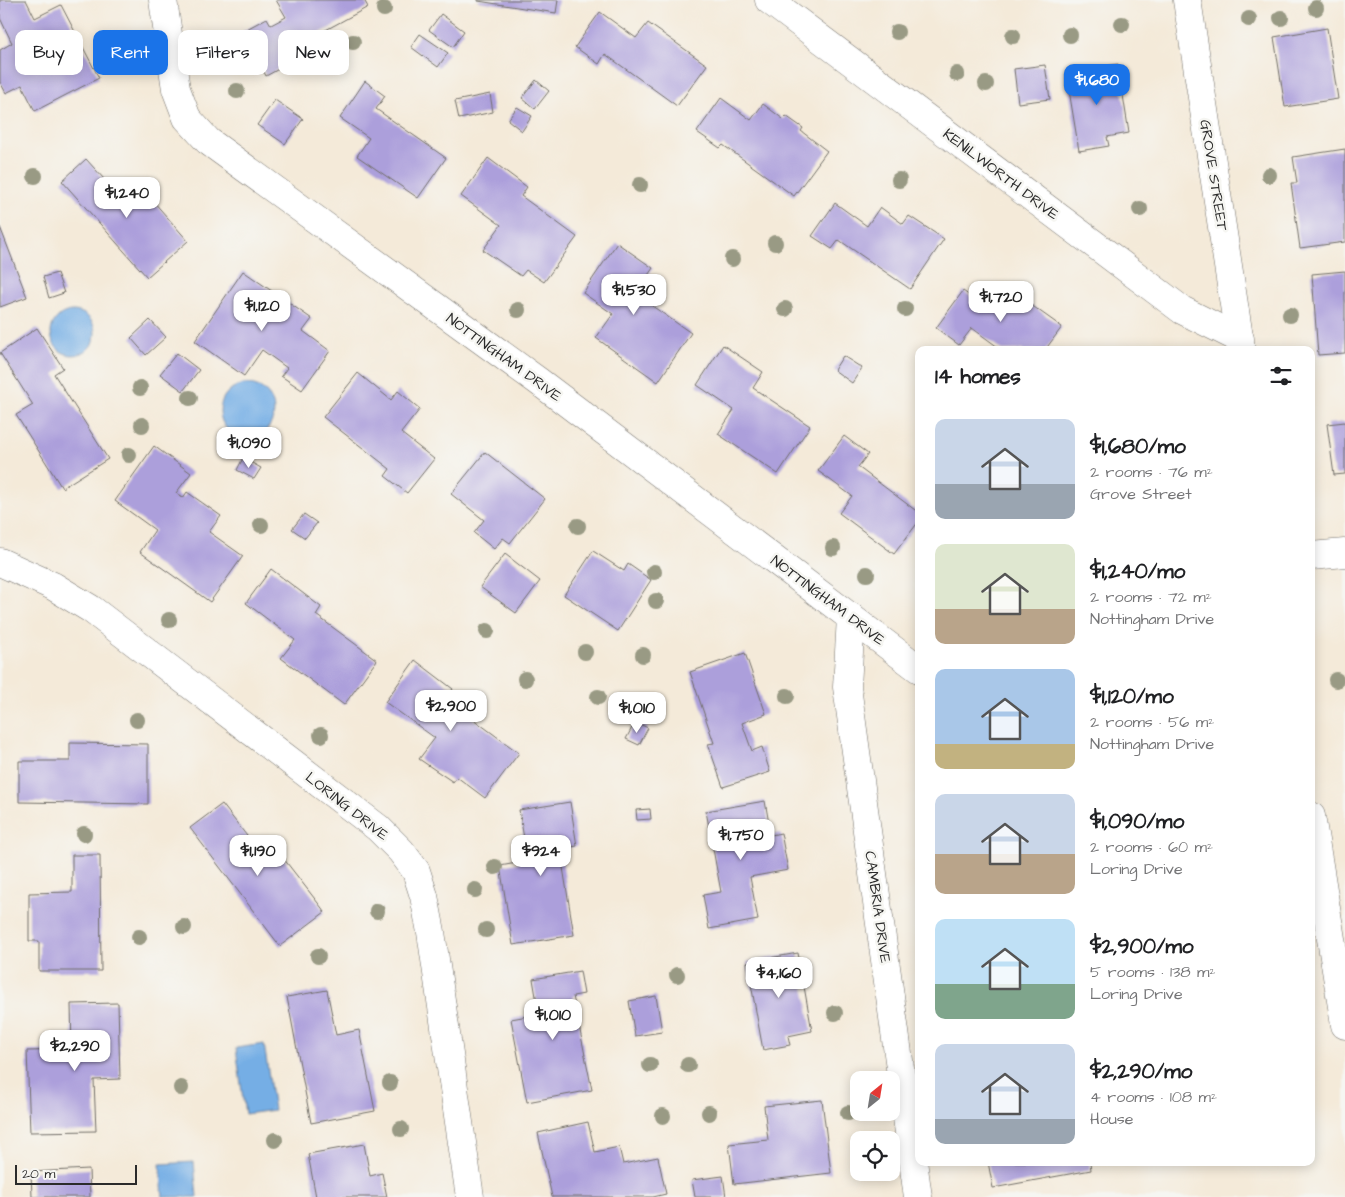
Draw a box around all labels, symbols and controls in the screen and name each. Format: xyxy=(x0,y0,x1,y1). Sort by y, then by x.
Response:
chip: Buy xyxy=(15,30,83,75)
chip: Rent xyxy=(93,30,168,75)
chip: Filters xyxy=(178,30,268,75)
chip: New xyxy=(278,30,349,75)
pin: $1,680 xyxy=(1056,64,1138,106)
text: $1,680 xyxy=(1075,69,1119,91)
street label: GROVE STREET xyxy=(1194,118,1233,233)
street label: KENILWORTH DRIVE xyxy=(938,124,1063,225)
pin: $1,240 xyxy=(86,176,168,219)
text: $1,240 xyxy=(105,182,149,204)
pin: $1,530 xyxy=(593,274,675,316)
text: $1,530 xyxy=(612,279,656,301)
pin: $1,720 xyxy=(960,280,1042,323)
text: $1,720 xyxy=(980,286,1022,308)
pin: $1,120 xyxy=(221,290,303,332)
text: $1,120 xyxy=(244,295,280,317)
street label: NOTTINGHAM DRIVE xyxy=(442,308,566,407)
text: 14 homes xyxy=(935,362,1021,391)
icon: filters xyxy=(1267,362,1295,390)
pin: $1,090 xyxy=(208,426,290,469)
text: $1,090 xyxy=(227,432,271,454)
text: $1,680/mo xyxy=(1090,432,1186,461)
icon: home xyxy=(975,439,1035,499)
text: 2 rooms · 76 m² xyxy=(1090,461,1213,483)
text: Grove Street xyxy=(1090,483,1192,505)
street label: NOTTINGHAM DRIVE xyxy=(766,550,889,650)
text: $1,240/mo xyxy=(1090,557,1185,586)
icon: home xyxy=(975,564,1035,624)
text: 2 rooms · 72 m² xyxy=(1090,586,1212,608)
text: Nottingham Drive xyxy=(1090,608,1214,630)
text: $1,120/mo xyxy=(1090,682,1174,711)
icon: home xyxy=(975,689,1035,749)
pin: $2,900 xyxy=(410,690,492,732)
pin: $1,010 xyxy=(596,692,678,734)
text: $2,900 xyxy=(426,695,476,717)
text: $1,010 xyxy=(619,697,655,719)
text: 2 rooms · 56 m² xyxy=(1090,711,1214,733)
text: Nottingham Drive xyxy=(1090,733,1214,755)
street label: LORING DRIVE xyxy=(301,767,393,846)
text: $1,090/mo xyxy=(1090,807,1184,836)
icon: home xyxy=(975,814,1035,874)
pin: $1,750 xyxy=(700,818,782,861)
text: $1,750 xyxy=(718,824,764,846)
pin: $1,190 xyxy=(217,834,299,877)
pin: $924 xyxy=(511,834,571,877)
text: 2 rooms · 60 m² xyxy=(1090,836,1213,858)
text: $1,190 xyxy=(240,840,276,862)
text: $924 xyxy=(522,840,560,862)
street label: CAMBRIA DRIVE xyxy=(859,850,896,965)
text: Loring Drive xyxy=(1090,858,1183,880)
text: $2,900/mo xyxy=(1090,932,1194,961)
icon: home xyxy=(975,939,1035,999)
pin: $4,160 xyxy=(738,956,820,999)
text: 5 rooms · 138 m² xyxy=(1090,961,1216,983)
text: $4,160 xyxy=(757,962,801,984)
text: Loring Drive xyxy=(1090,983,1183,1005)
pin: $1,010 xyxy=(512,998,594,1041)
text: $1,010 xyxy=(535,1004,571,1026)
pin: $2,290 xyxy=(34,1030,116,1072)
text: $2,290 xyxy=(50,1035,100,1057)
text: $2,290/mo xyxy=(1090,1057,1192,1086)
icon: home xyxy=(975,1064,1035,1124)
north arrow xyxy=(850,1071,900,1121)
map controls xyxy=(850,1071,900,1181)
text: 4 rooms · 108 m² xyxy=(1090,1086,1217,1108)
text: House xyxy=(1090,1108,1134,1130)
button: locate xyxy=(850,1131,900,1181)
scale bar xyxy=(15,1162,138,1185)
text: 20 m xyxy=(22,1164,55,1184)

